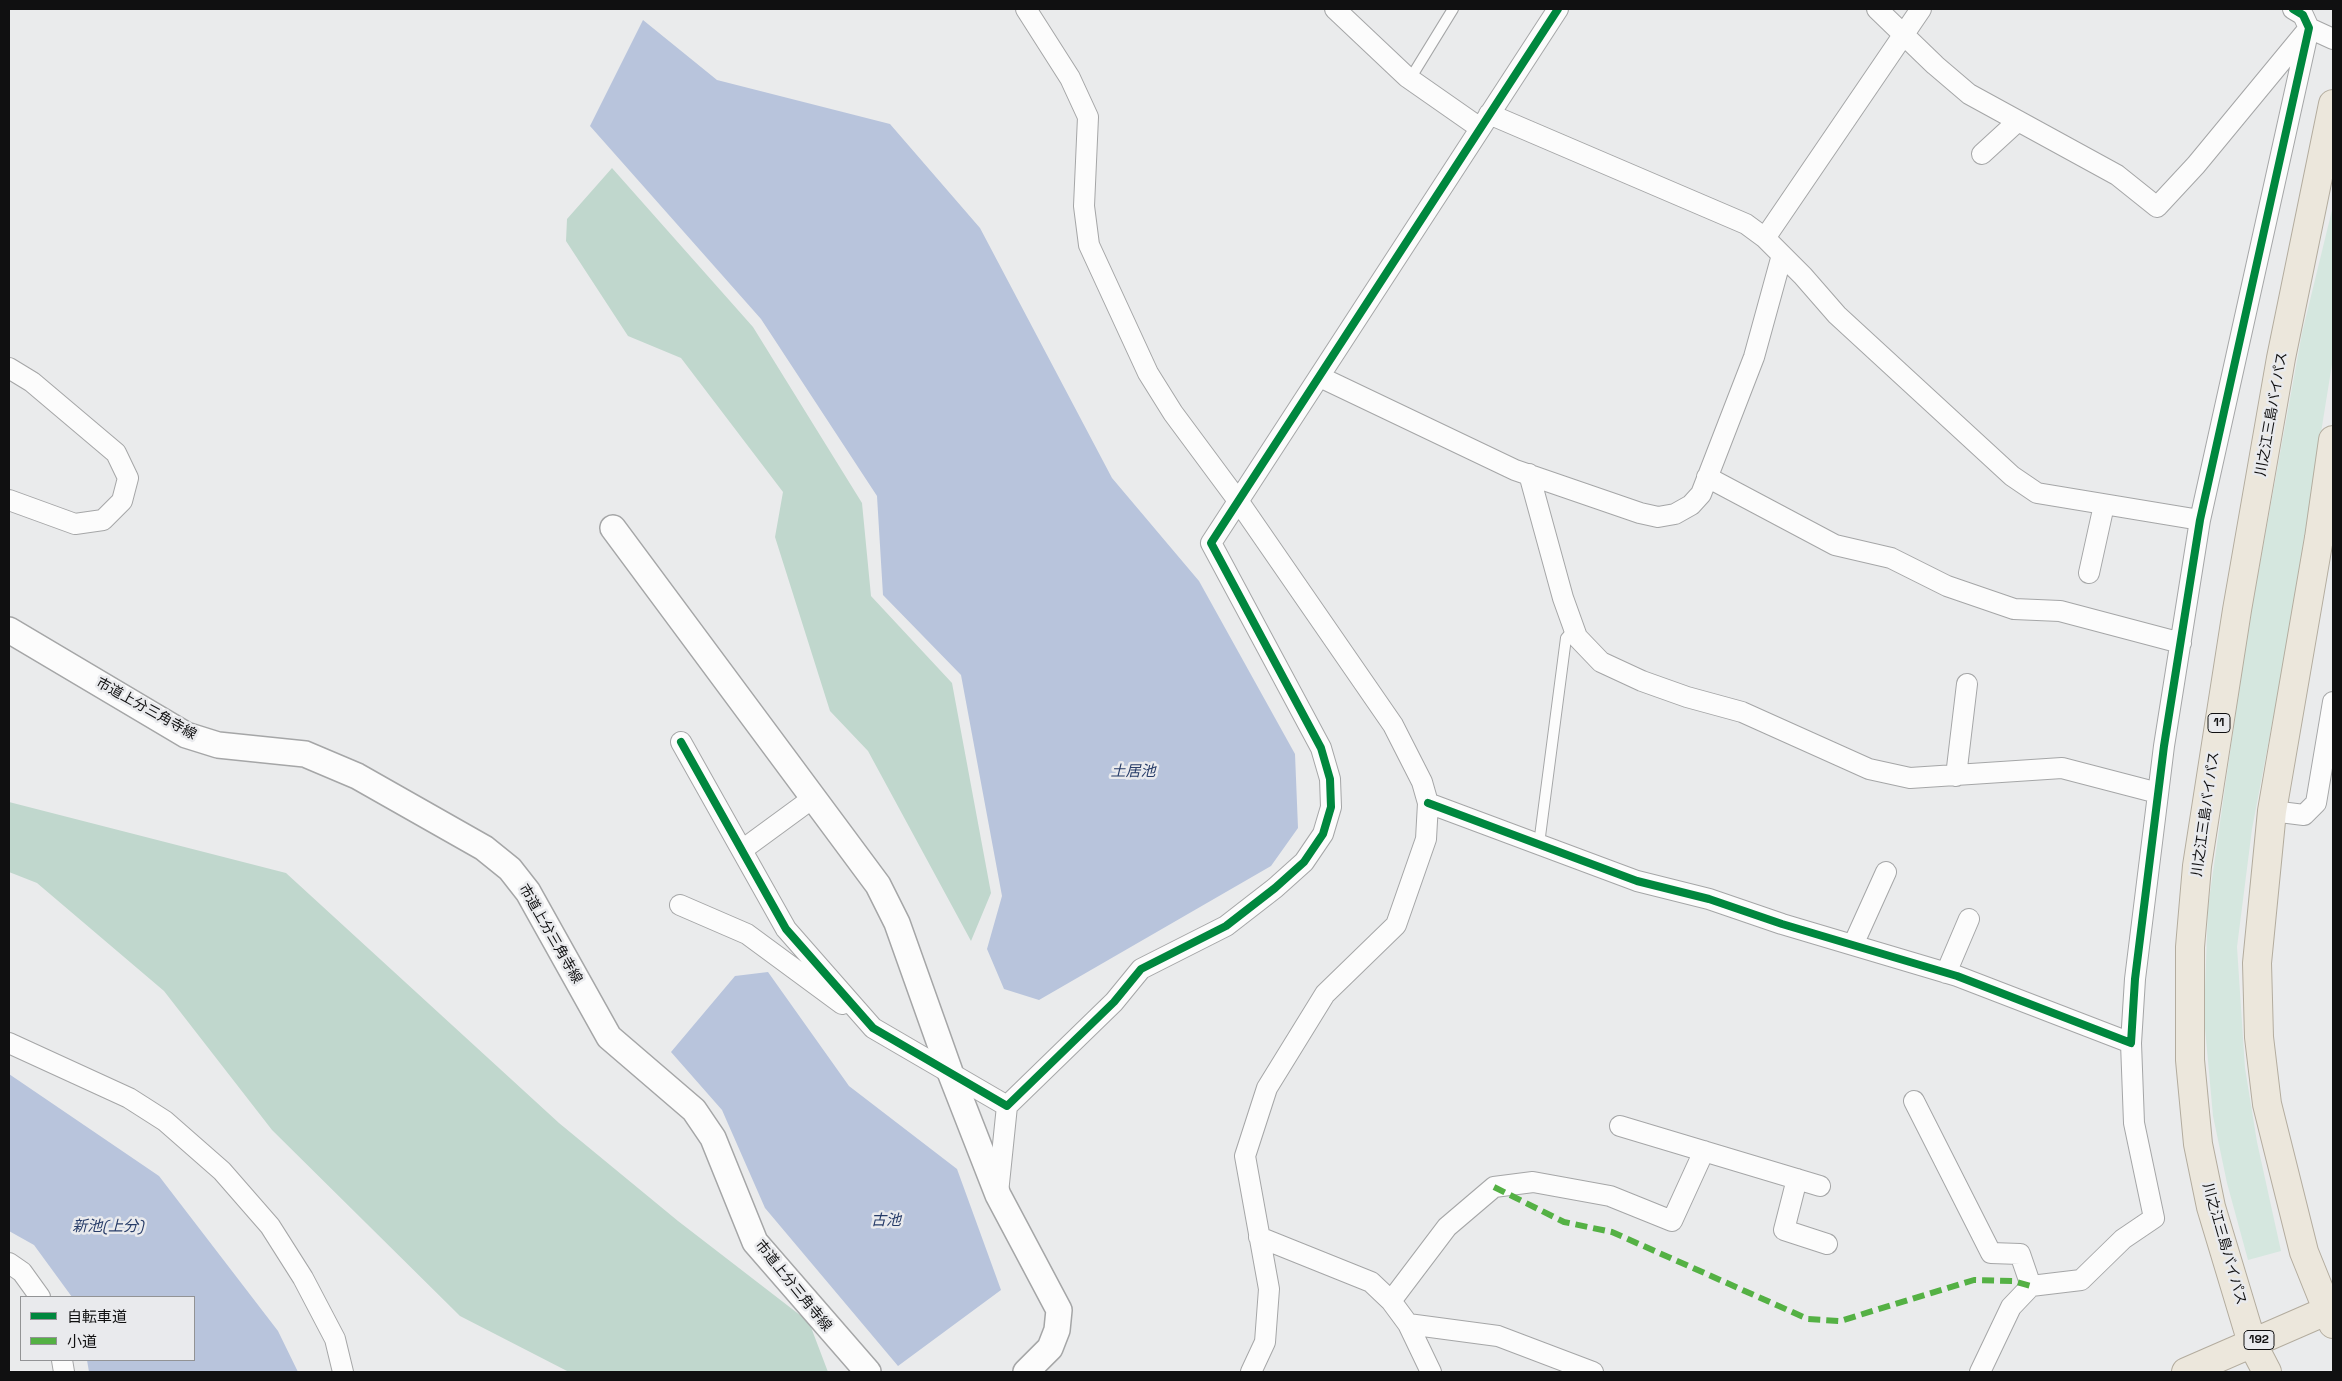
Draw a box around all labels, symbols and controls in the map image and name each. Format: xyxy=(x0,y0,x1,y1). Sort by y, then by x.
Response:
street label: 川之江三島バイパス xyxy=(2253,350,2291,478)
street label: 市道上分三角寺線 xyxy=(93,675,199,743)
road number: 11 xyxy=(2208,714,2230,732)
street label: 川之江三島バイパス xyxy=(2189,750,2223,878)
water label: 土居池 xyxy=(1111,763,1155,781)
street label: 市道上分三角寺線 xyxy=(515,881,585,987)
street label: 川之江三島バイパス xyxy=(2199,1181,2249,1307)
water label: 古池 xyxy=(871,1212,901,1230)
water label: 新池(上分) xyxy=(72,1218,144,1236)
street label: 市道上分三角寺線 xyxy=(751,1237,835,1335)
legend xyxy=(20,1296,195,1361)
text: 自転車道 xyxy=(67,1307,127,1326)
road number: 192 xyxy=(2244,1330,2274,1350)
text: 小道 xyxy=(67,1332,97,1351)

